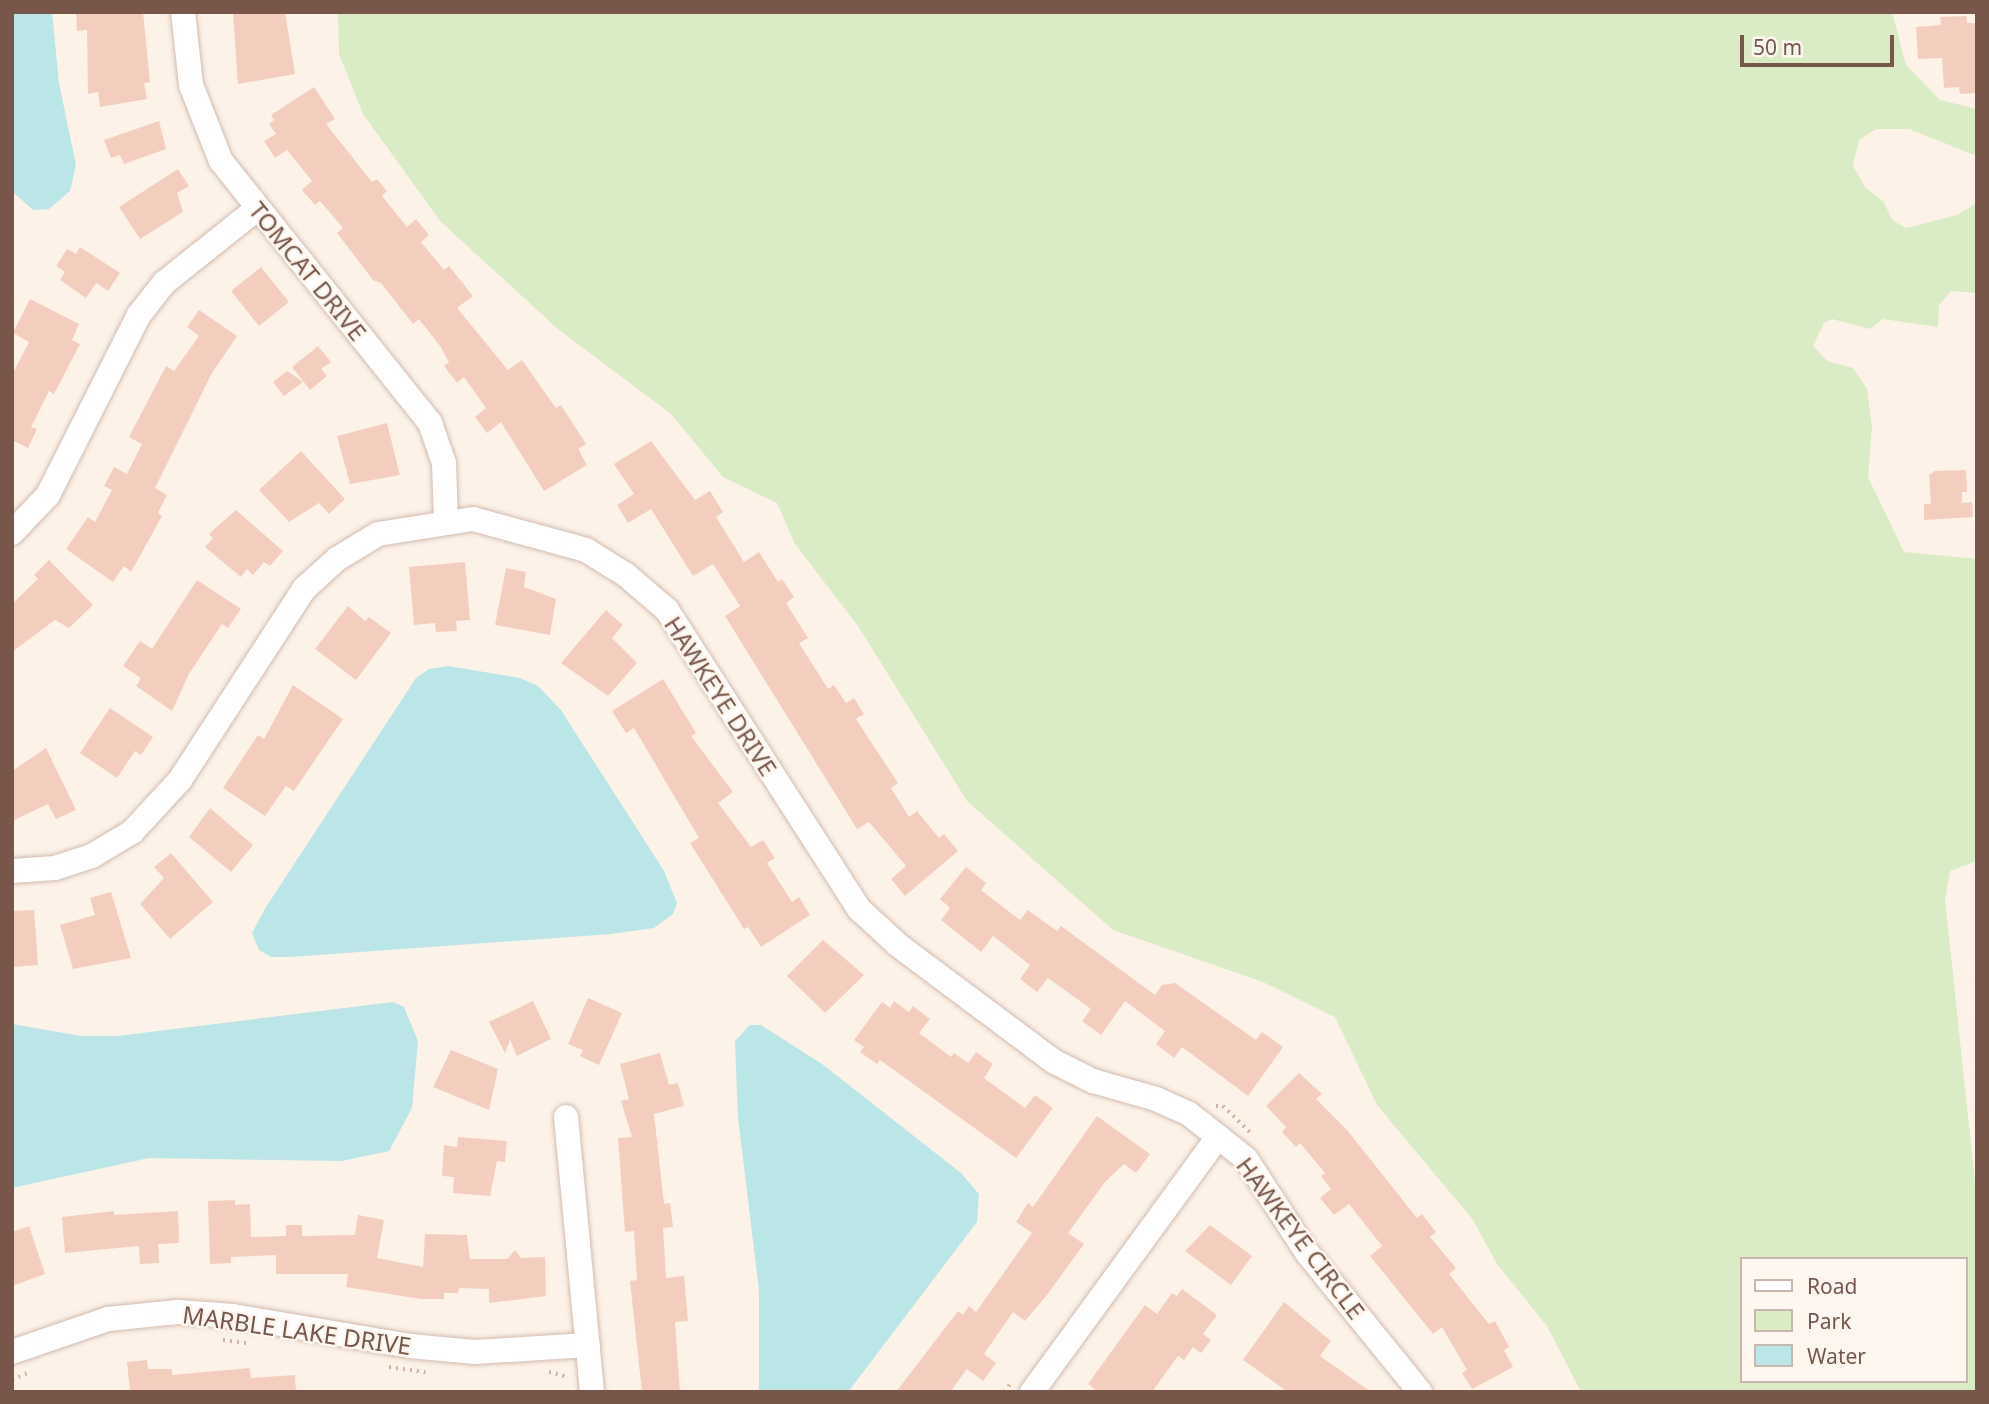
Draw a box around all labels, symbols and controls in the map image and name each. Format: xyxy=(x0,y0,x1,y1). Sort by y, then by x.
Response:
scale bar xyxy=(1744,21,1898,65)
text: 50 m xyxy=(1753,33,1802,61)
street label: TOMCAT DRIVE xyxy=(243,196,373,346)
street label: HAWKEYE DRIVE xyxy=(659,611,783,781)
street label: HAWKEYE CIRCLE xyxy=(1231,1151,1371,1325)
legend xyxy=(1741,1257,1968,1383)
text: Road xyxy=(1807,1272,1857,1300)
street label: MARBLE LAKE DRIVE xyxy=(181,1300,413,1360)
text: Park xyxy=(1807,1307,1851,1335)
text: Water xyxy=(1807,1342,1866,1370)

